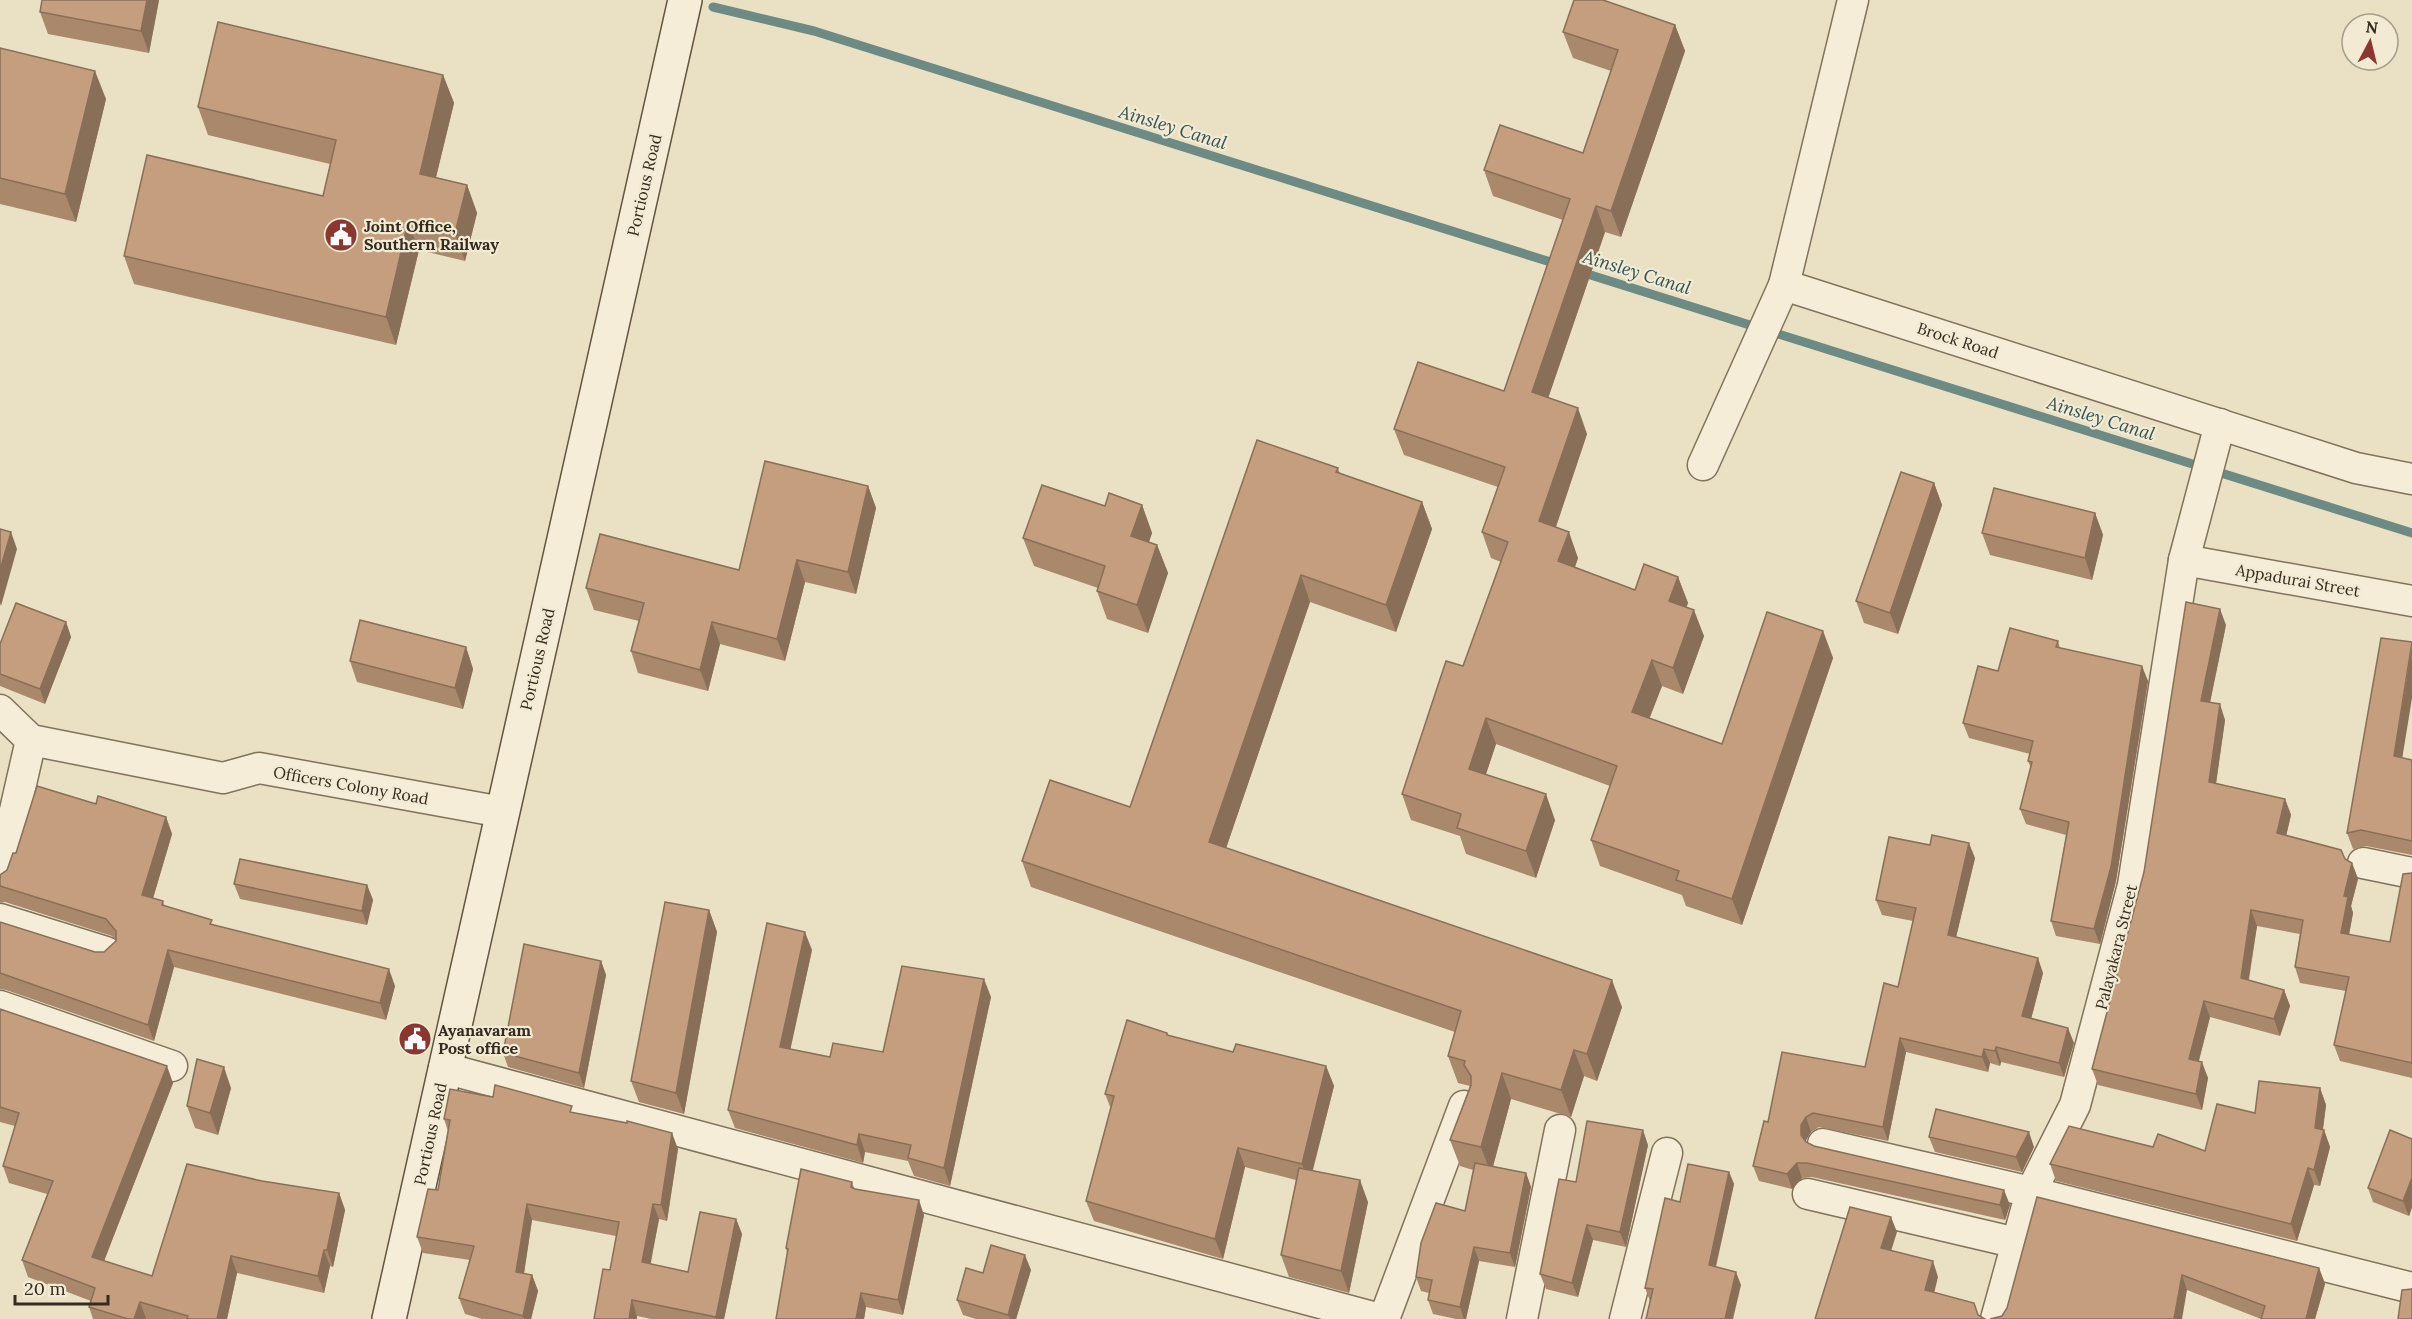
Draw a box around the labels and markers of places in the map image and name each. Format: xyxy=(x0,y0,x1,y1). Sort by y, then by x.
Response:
place label: Joint Office, Southern Railway xyxy=(364,216,499,254)
public building icon: Joint Office, Southern Railway xyxy=(323,217,359,253)
place label: Ayanavaram Post office xyxy=(438,1020,531,1058)
public building icon: Ayanavaram Post office xyxy=(397,1021,433,1057)

